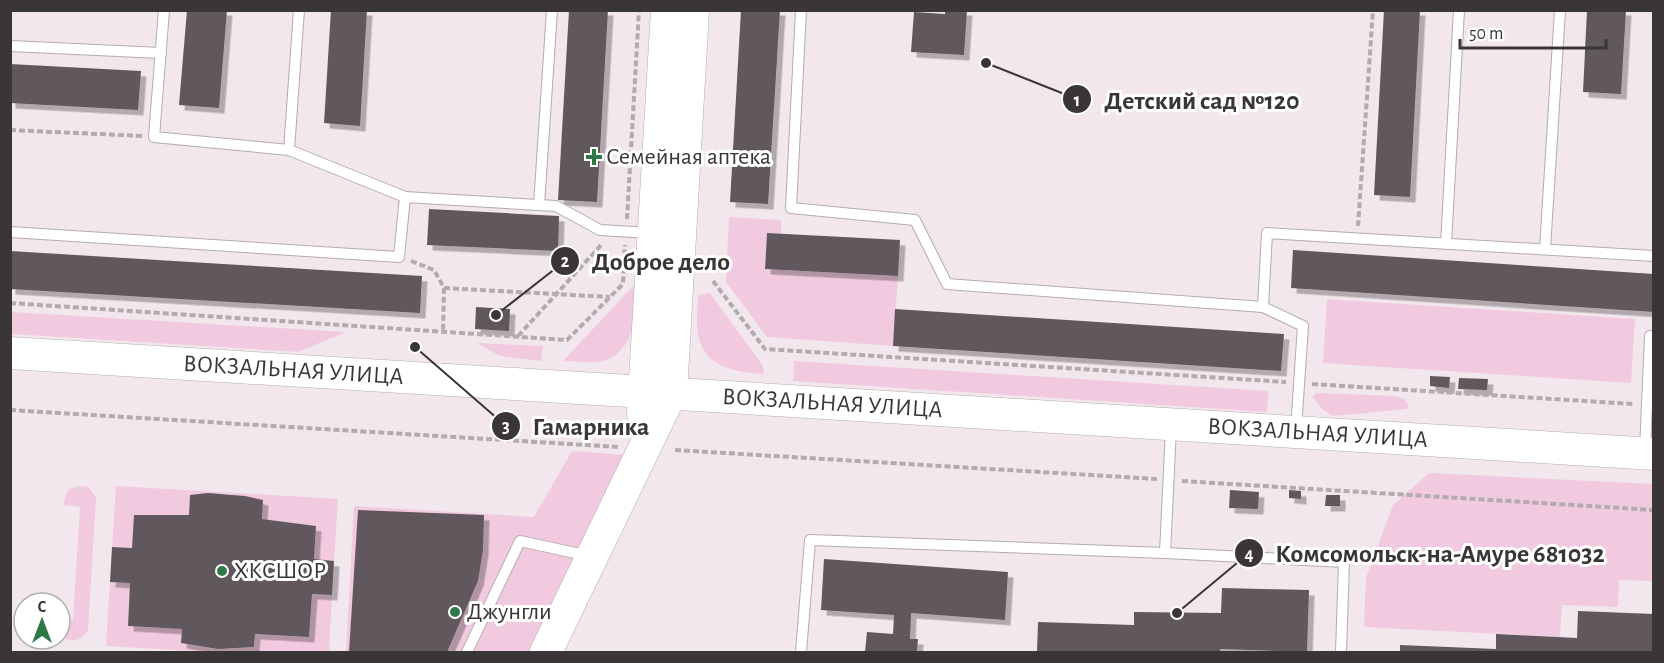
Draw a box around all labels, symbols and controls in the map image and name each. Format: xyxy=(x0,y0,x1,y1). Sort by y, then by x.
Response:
scale bar xyxy=(1460,12,1606,50)
text: 50 m xyxy=(1469,25,1503,43)
callout: Детский сад №120 xyxy=(1062,77,1311,121)
text: Детский сад №120 xyxy=(1104,88,1300,114)
text: 1 xyxy=(1074,92,1080,110)
place label: Семейная аптека xyxy=(606,145,771,169)
marker: Семейная аптека xyxy=(587,150,601,164)
callout: Доброе дело xyxy=(550,239,742,283)
text: Доброе дело xyxy=(592,249,730,275)
text: 2 xyxy=(561,253,570,271)
street label: ВОКЗАЛЬНАЯ УЛИЦА xyxy=(183,352,404,389)
street label: ВОКЗАЛЬНАЯ УЛИЦА xyxy=(722,385,943,422)
callout: Гамарника xyxy=(491,404,662,448)
text: Гамарника xyxy=(533,414,649,440)
street label: ВОКЗАЛЬНАЯ УЛИЦА xyxy=(1207,415,1428,452)
text: 3 xyxy=(502,418,510,436)
callout: Комсомольск-на-Амуре 681032 xyxy=(1234,531,1617,575)
text: Комсомольск-на-Амуре 681032 xyxy=(1275,541,1605,567)
text: 4 xyxy=(1244,546,1254,564)
place label: ХКСШОР xyxy=(234,559,326,583)
marker: ХКСШОР xyxy=(215,564,229,578)
north arrow xyxy=(12,591,72,651)
text: С xyxy=(38,599,47,615)
place label: Джунгли xyxy=(467,600,552,624)
marker: Джунгли xyxy=(448,605,462,619)

